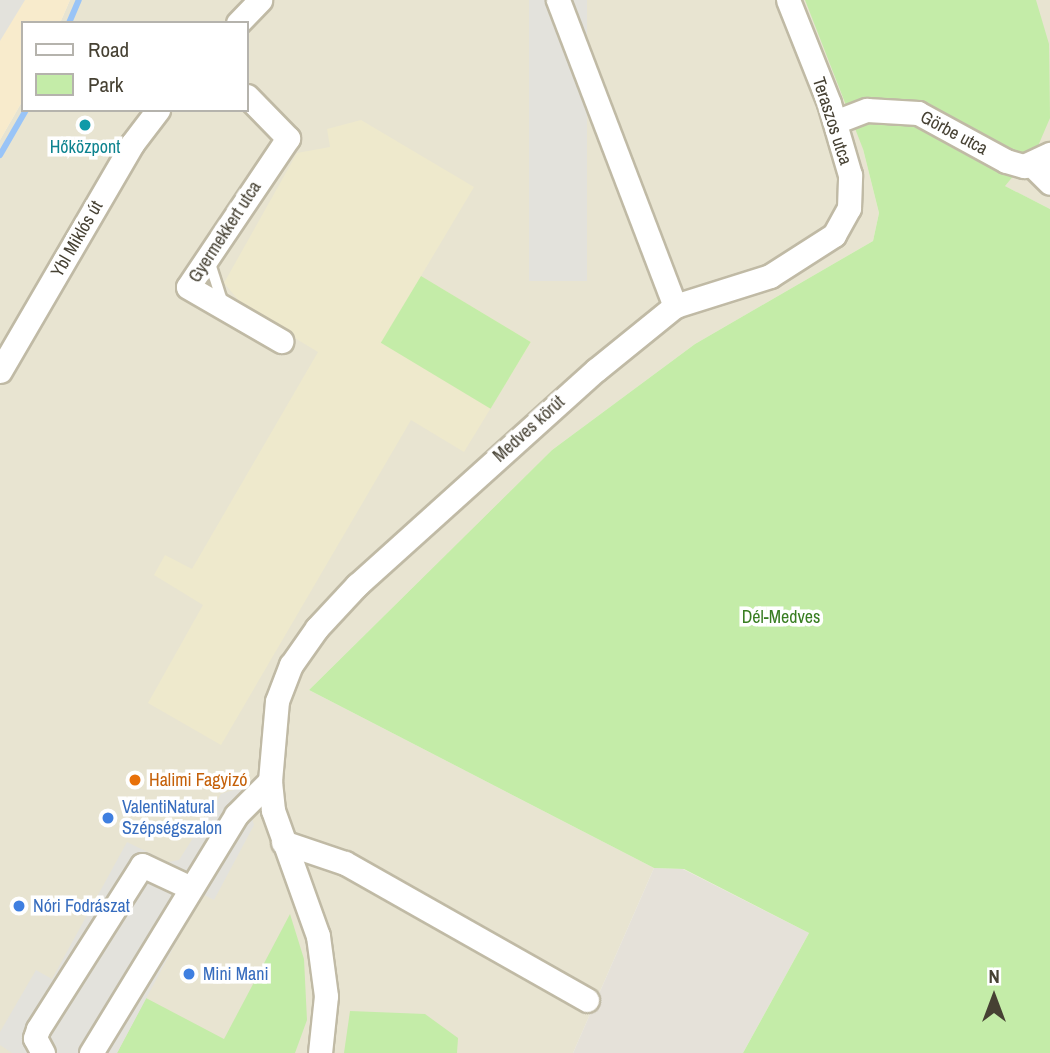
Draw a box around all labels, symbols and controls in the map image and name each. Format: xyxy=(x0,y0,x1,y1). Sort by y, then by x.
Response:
legend xyxy=(21,21,248,112)
text: Road xyxy=(88,35,129,64)
text: Park xyxy=(88,70,123,99)
street label: Teraszos utca xyxy=(808,74,856,168)
street label: Görbe utca xyxy=(917,106,991,160)
marker: Hőközpont xyxy=(77,117,93,133)
place label: Hőközpont xyxy=(50,136,120,158)
street label: Gyermekkert utca xyxy=(184,177,266,287)
street label: Ybl Miklós út xyxy=(47,197,107,281)
street label: Medves körút xyxy=(489,391,569,467)
park label: Dél-Medves xyxy=(742,606,820,628)
place label: Halimi Fagyizó xyxy=(149,769,248,791)
marker: Halimi Fagyizó xyxy=(127,772,143,788)
place label: ValentiNatural Szépségszalon xyxy=(122,797,222,840)
marker: ValentiNatural Szépségszalon xyxy=(100,810,116,826)
place label: Nóri Fodrászat xyxy=(33,895,130,917)
marker: Nóri Fodrászat xyxy=(11,898,27,914)
north arrow xyxy=(959,962,1029,1032)
place label: Mini Mani xyxy=(203,963,269,985)
text: N xyxy=(988,963,1000,989)
marker: Mini Mani xyxy=(181,966,197,982)

